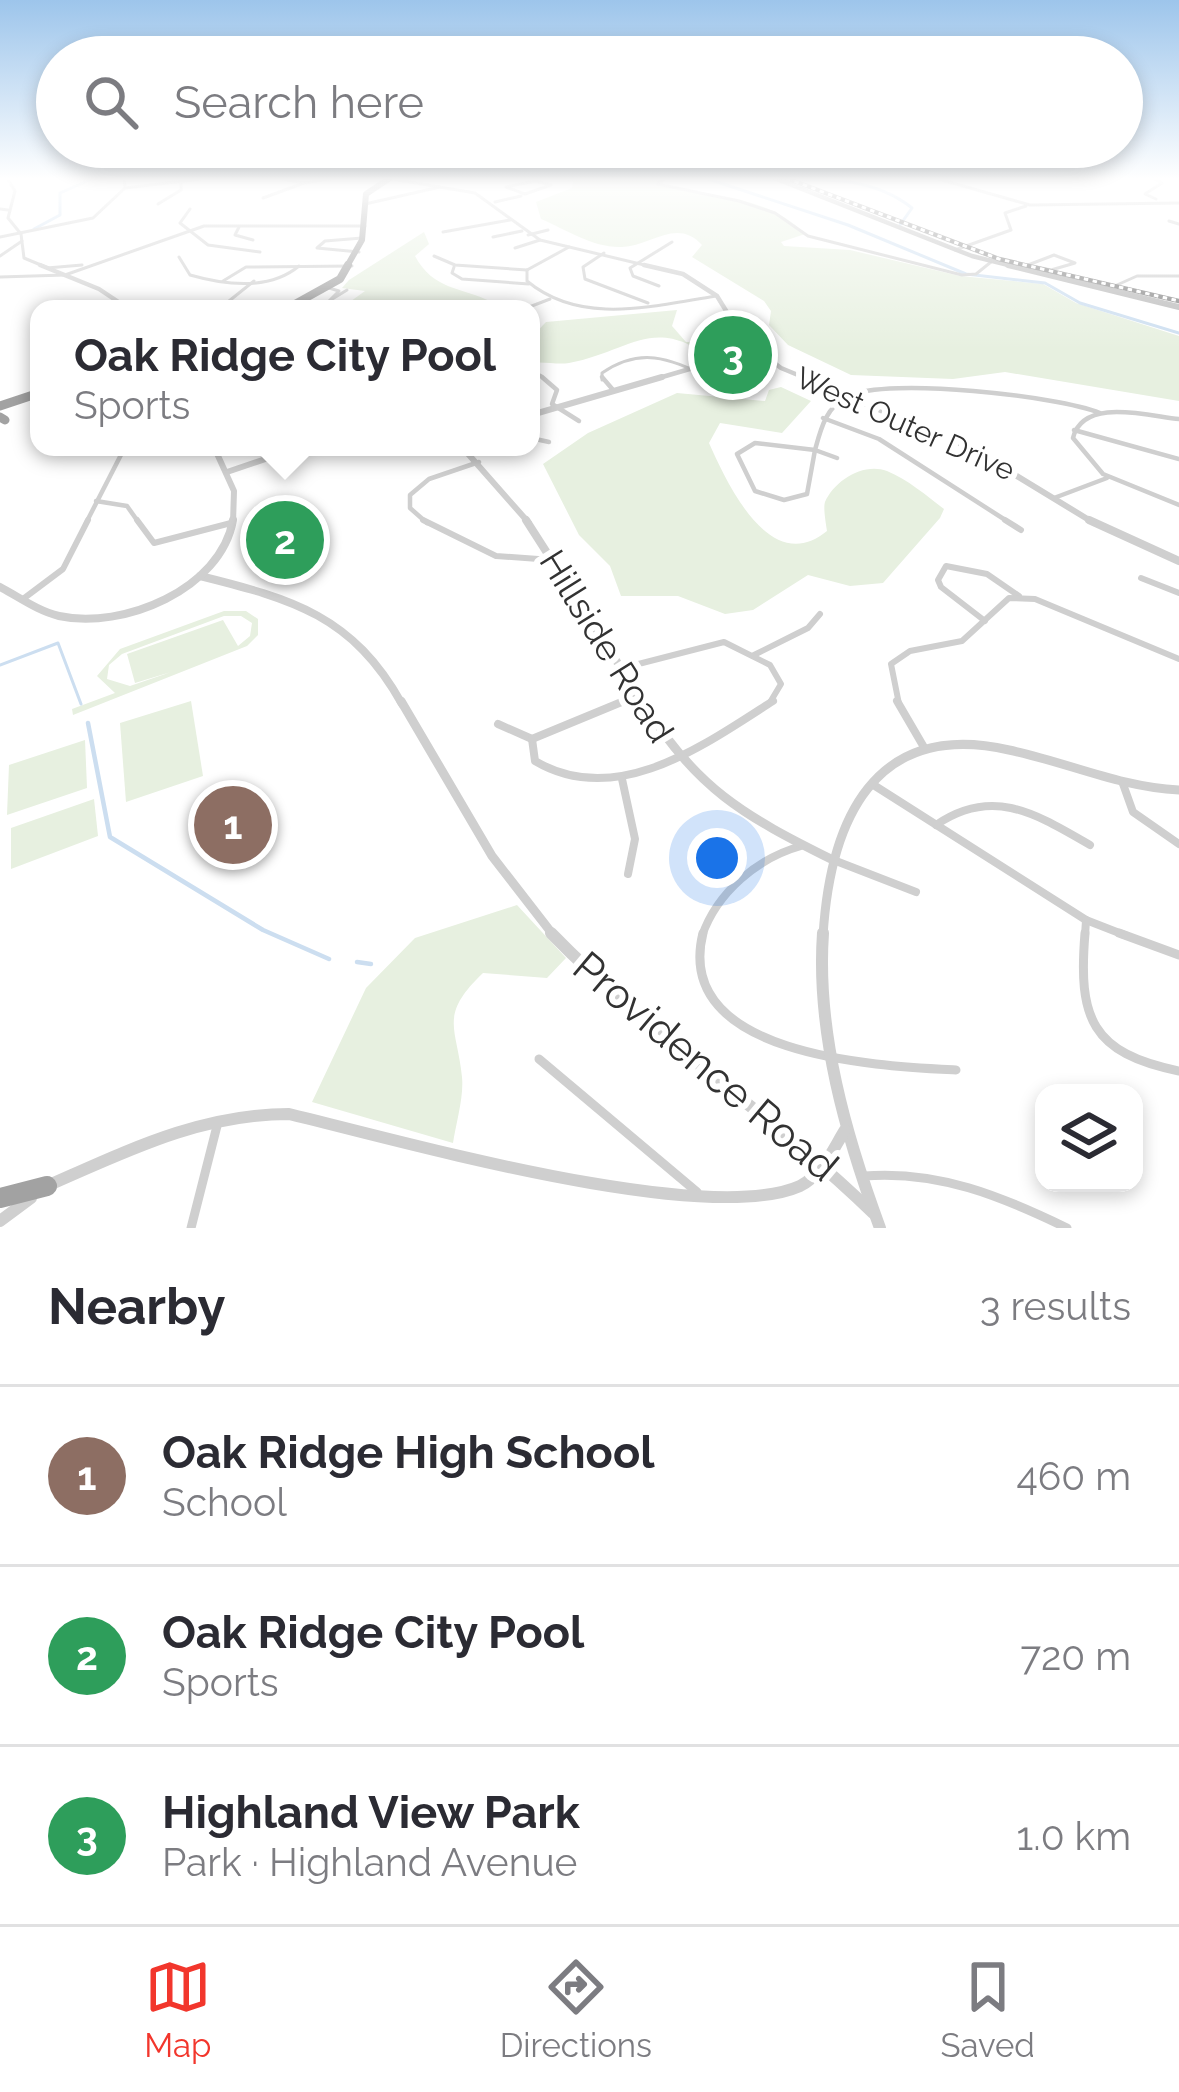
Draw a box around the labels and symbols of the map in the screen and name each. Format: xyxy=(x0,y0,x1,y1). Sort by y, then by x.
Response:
pin: 3 xyxy=(694,310,772,400)
street label: West Outer Drive xyxy=(790,360,1020,488)
pin: 2 xyxy=(246,495,324,585)
street label: Hillside Road xyxy=(531,542,683,750)
pin: 1 xyxy=(194,780,272,870)
your location xyxy=(687,828,747,888)
street label: Providence Road xyxy=(563,941,848,1191)

